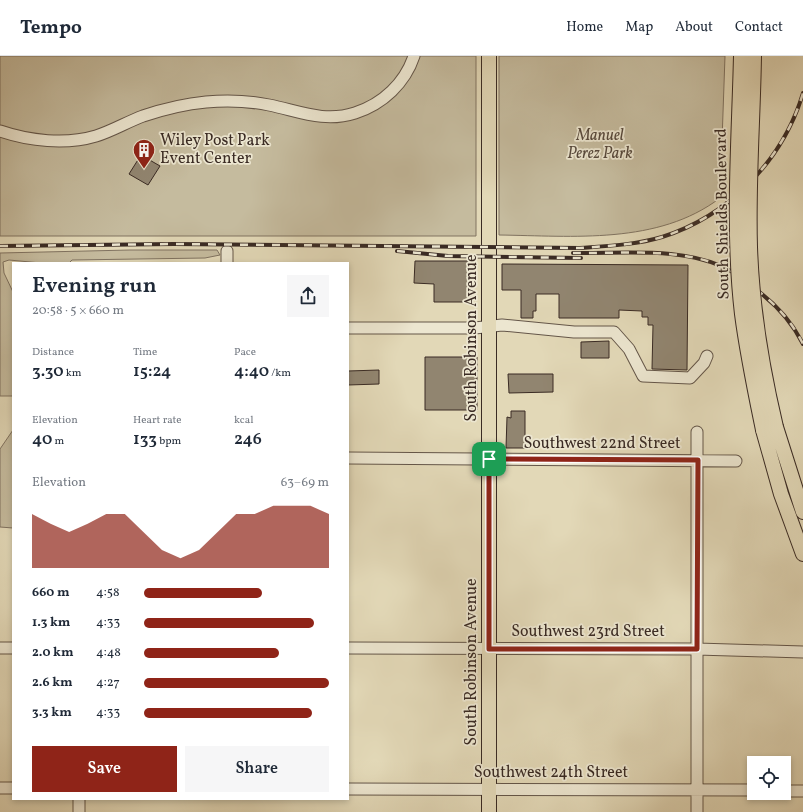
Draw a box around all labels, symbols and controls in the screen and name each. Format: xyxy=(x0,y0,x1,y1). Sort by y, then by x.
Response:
text: Tempo xyxy=(20,15,82,41)
text: Home xyxy=(566,18,603,37)
text: Map xyxy=(625,18,653,37)
text: About xyxy=(675,18,713,37)
text: Contact xyxy=(735,18,783,37)
park label: Manuel Perez Park xyxy=(567,125,633,165)
street label: South Shields Boulevard xyxy=(711,128,735,300)
place label: Wiley Post Park Event Center xyxy=(160,130,270,170)
building icon: Wiley Post Park Event Center xyxy=(131,137,157,170)
street label: South Robinson Avenue xyxy=(461,254,483,422)
text: Evening run xyxy=(32,271,157,302)
button: share xyxy=(287,275,329,317)
text: 20:58 · 5 × 660 m xyxy=(32,302,124,320)
text: Distance xyxy=(32,345,74,360)
text: Time xyxy=(133,345,157,360)
text: Pace xyxy=(234,345,256,360)
text: 3.30 xyxy=(32,360,64,383)
text: 15:24 xyxy=(133,360,171,383)
text: 4:40 xyxy=(234,360,269,383)
text: km xyxy=(64,366,81,381)
text: /km xyxy=(269,366,291,381)
text: Elevation xyxy=(32,413,78,428)
text: Heart rate xyxy=(133,413,182,428)
text: kcal xyxy=(234,413,254,428)
text: 40 xyxy=(32,428,52,451)
text: 133 xyxy=(133,428,157,451)
text: 246 xyxy=(234,428,262,451)
street label: Southwest 22nd Street xyxy=(523,433,681,455)
text: m xyxy=(52,434,64,449)
text: bpm xyxy=(157,434,181,449)
pin xyxy=(472,442,506,476)
icon: arrive xyxy=(478,448,500,470)
text: Elevation xyxy=(32,474,86,492)
text: 63–69 m xyxy=(281,474,329,492)
street label: South Robinson Avenue xyxy=(461,578,483,746)
text: 660 m xyxy=(32,584,69,602)
text: 4:58 xyxy=(96,584,120,602)
text: 1.3 km xyxy=(32,614,70,632)
text: 4:33 xyxy=(96,614,120,632)
street label: Southwest 23rd Street xyxy=(511,621,665,643)
text: 2.0 km xyxy=(32,644,74,662)
text: 4:48 xyxy=(96,644,121,662)
text: 2.6 km xyxy=(32,674,73,692)
text: 4:27 xyxy=(96,674,120,692)
text: 3.3 km xyxy=(32,704,72,722)
text: 4:33 xyxy=(96,704,120,722)
button: Save xyxy=(32,746,177,792)
button: Share xyxy=(185,746,329,792)
map controls xyxy=(747,756,791,800)
button: locate xyxy=(747,756,791,800)
street label: Southwest 24th Street xyxy=(474,762,629,784)

